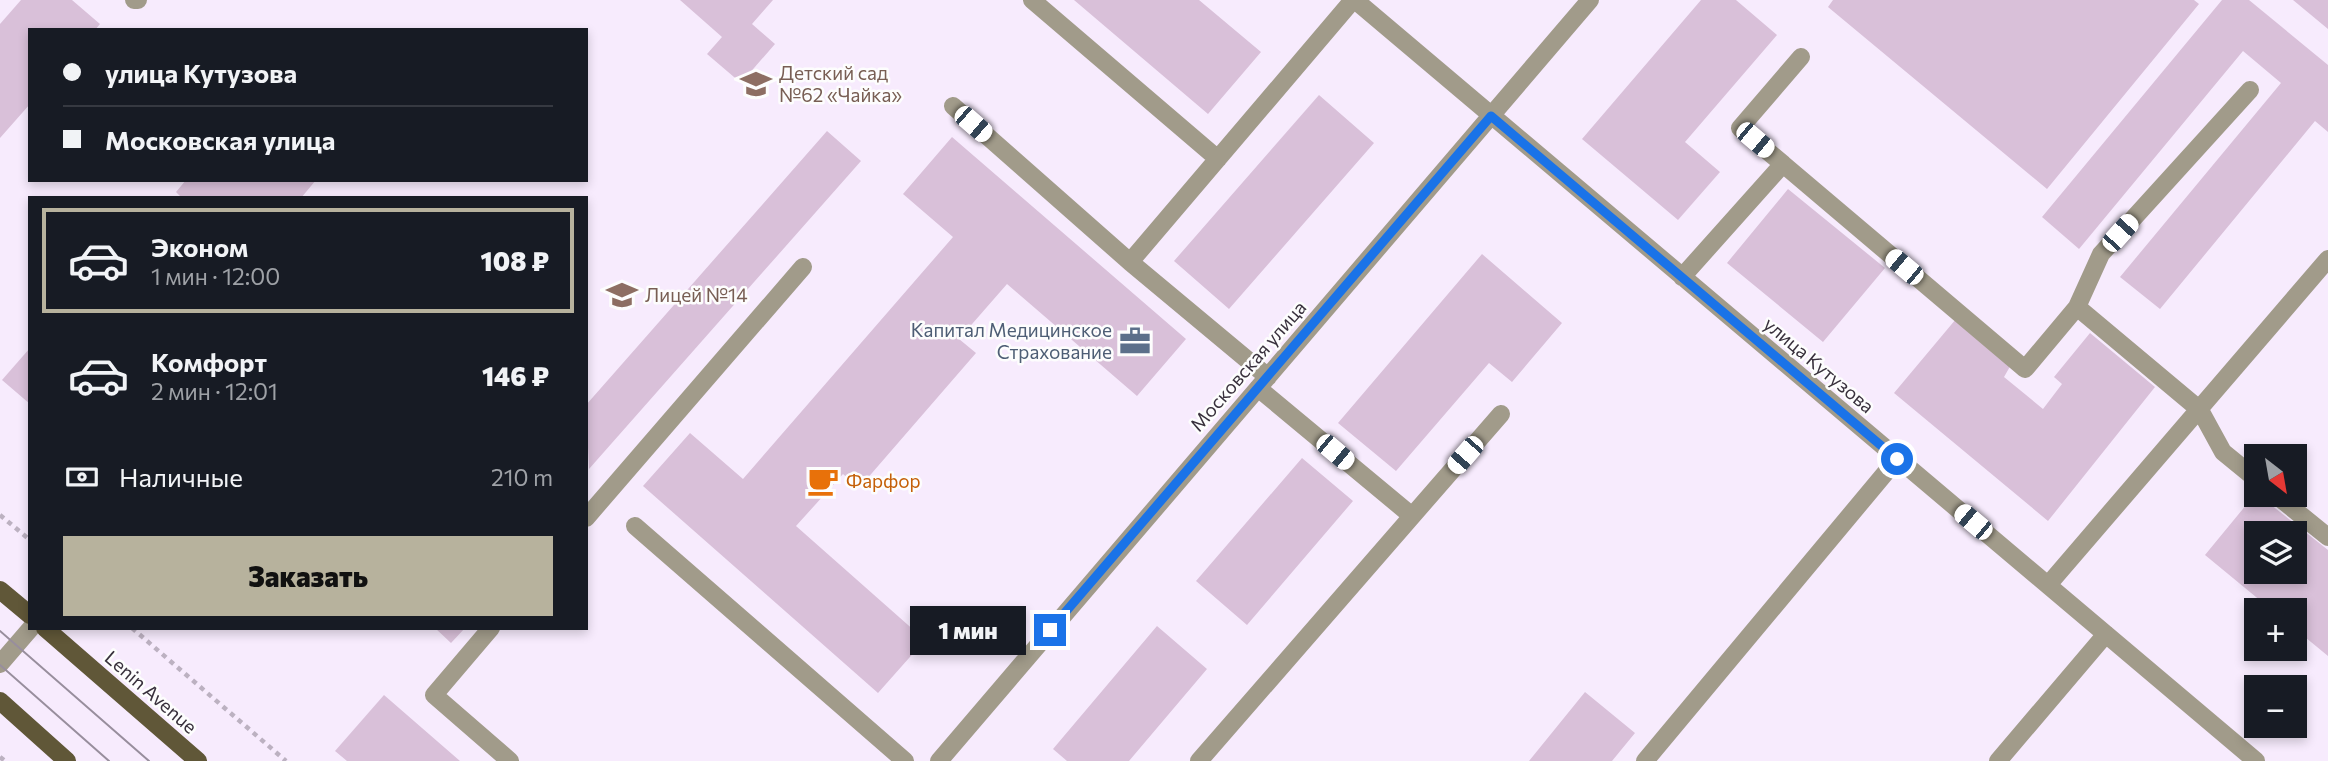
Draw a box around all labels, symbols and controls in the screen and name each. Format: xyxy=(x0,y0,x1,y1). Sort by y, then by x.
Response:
text: улица Кутузова xyxy=(105,57,297,88)
place label: Детский сад №62 «Чайка» xyxy=(779,61,902,106)
school or university icon: Детский сад №62 «Чайка» xyxy=(739,67,773,101)
car xyxy=(951,102,996,146)
car xyxy=(1733,118,1778,162)
text: Московская улица xyxy=(105,124,335,155)
car xyxy=(2099,210,2142,256)
icon: car xyxy=(67,229,130,292)
text: Эконом xyxy=(151,231,248,262)
text: 108 ₽ xyxy=(481,245,549,276)
car xyxy=(1882,245,1927,289)
text: 1 мин · 12:00 xyxy=(151,262,280,290)
school or university icon: Лицей №14 xyxy=(605,278,639,312)
place label: Лицей №14 xyxy=(645,283,748,306)
street label: Московская улица xyxy=(1185,296,1310,436)
street label: улица Кутузова xyxy=(1760,312,1879,417)
place label: Капитал Медицинское Страхование xyxy=(911,318,1112,363)
office icon: Капитал Медицинское Страхование xyxy=(1118,324,1152,358)
icon: car xyxy=(67,344,130,407)
text: Комфорт xyxy=(151,346,267,377)
text: 146 ₽ xyxy=(482,360,549,391)
text: 2 мин · 12:01 xyxy=(151,377,278,405)
car xyxy=(1313,430,1358,474)
car xyxy=(1444,432,1487,478)
route start xyxy=(1881,443,1913,475)
north arrow xyxy=(2244,444,2306,508)
map controls xyxy=(2244,444,2307,738)
icon: cash xyxy=(63,458,101,496)
text: Наличные xyxy=(119,461,243,492)
text: 210 m xyxy=(491,463,553,491)
cafe icon: Фарфор xyxy=(806,464,840,498)
place label: Фарфор xyxy=(846,469,921,492)
car xyxy=(1951,500,1996,544)
button: layers xyxy=(2244,521,2307,584)
button: Заказать xyxy=(63,536,553,616)
button: + xyxy=(2244,598,2307,661)
callout: 1 мин xyxy=(910,606,1026,654)
route end xyxy=(1034,614,1066,646)
text: 1 мин xyxy=(938,616,998,644)
street label: Lenin Avenue xyxy=(101,645,202,738)
button: − xyxy=(2244,675,2307,738)

